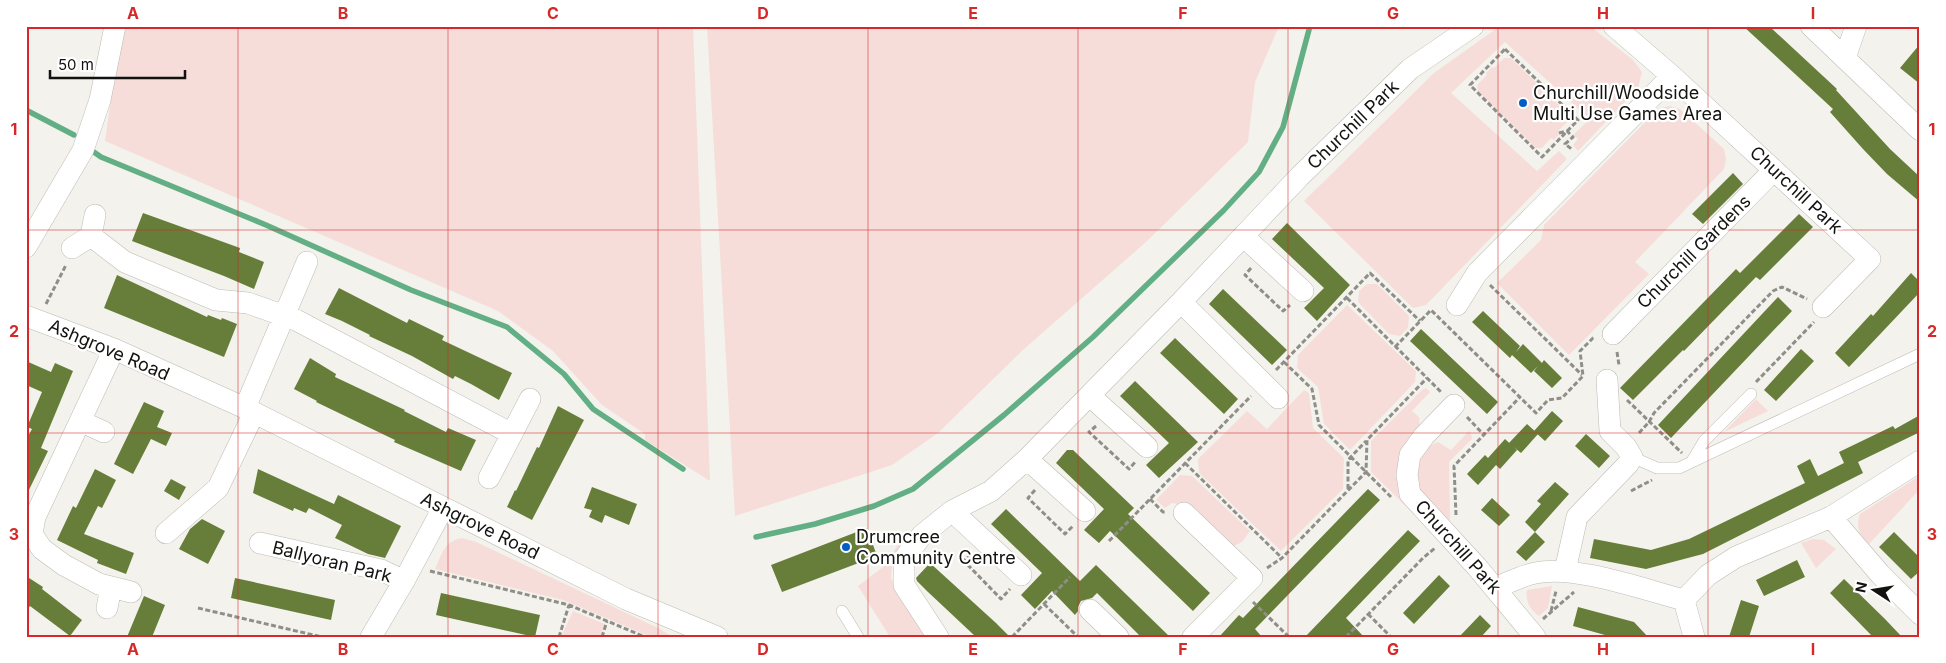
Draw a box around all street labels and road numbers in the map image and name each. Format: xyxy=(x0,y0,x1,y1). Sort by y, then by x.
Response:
street label: Churchill Park xyxy=(1303,76,1403,173)
street label: Churchill Park xyxy=(1746,142,1847,238)
street label: Churchill Gardens xyxy=(1633,191,1755,313)
street label: Ashgrove Road xyxy=(46,315,173,384)
street label: Ashgrove Road xyxy=(418,488,543,563)
street label: Churchill Park xyxy=(1411,496,1506,598)
street label: Ballyoran Park xyxy=(270,537,394,587)

